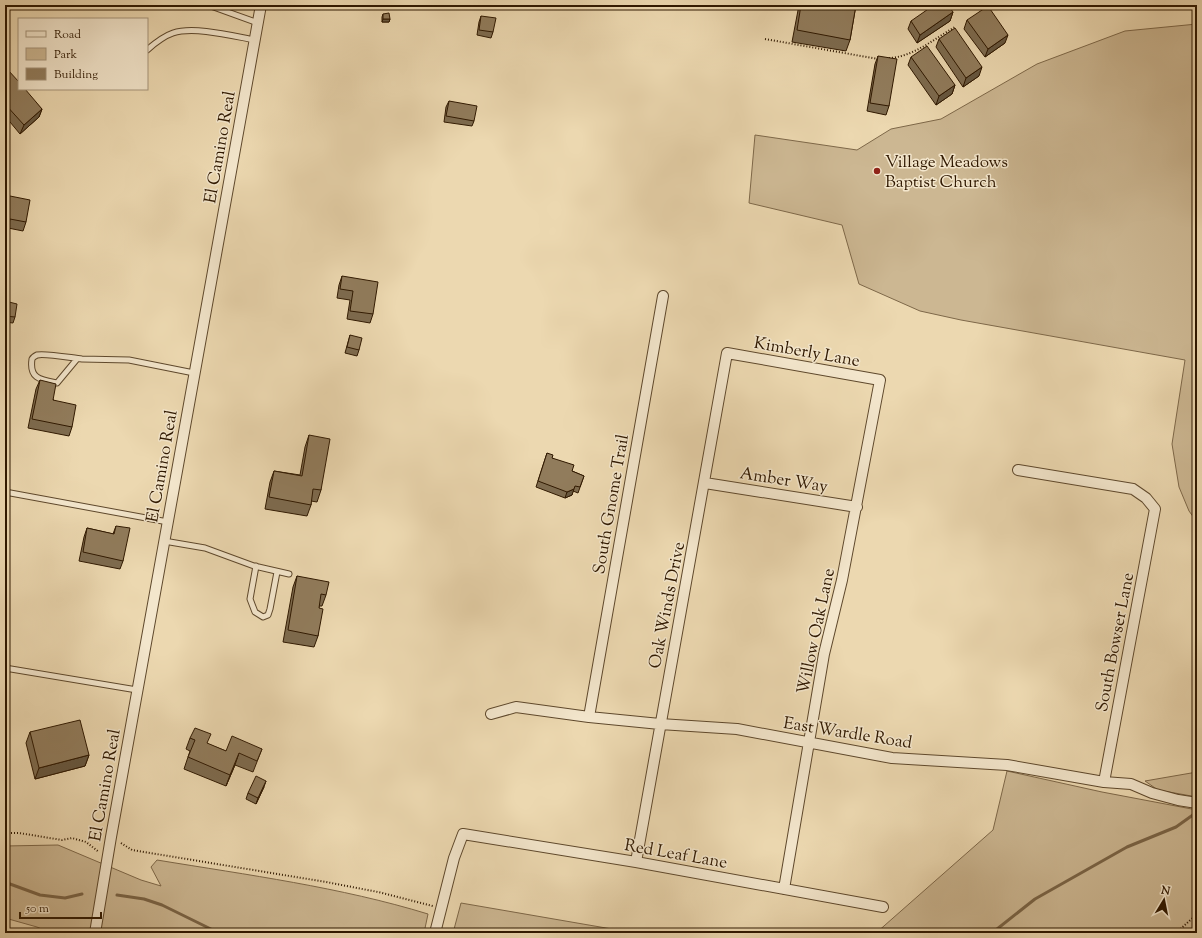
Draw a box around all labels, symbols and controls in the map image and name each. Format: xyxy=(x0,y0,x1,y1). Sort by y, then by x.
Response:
legend xyxy=(18,18,148,90)
text: Road xyxy=(54,26,81,44)
text: Park xyxy=(54,46,77,64)
text: Building xyxy=(54,66,98,84)
street label: El Camino Real xyxy=(199,89,243,205)
place label: Village Meadows Baptist Church xyxy=(885,151,1008,195)
marker: Village Meadows Baptist Church xyxy=(872,166,882,176)
street label: Kimberly Lane xyxy=(752,332,862,374)
street label: El Camino Real xyxy=(141,408,185,524)
street label: South Gnome Trail xyxy=(588,432,636,576)
street label: Amber Way xyxy=(738,462,830,500)
street label: Oak Winds Drive xyxy=(644,540,692,671)
street label: Willow Oak Lane xyxy=(792,566,842,697)
street label: South Bowser Lane xyxy=(1091,571,1141,714)
street label: East Wardle Road xyxy=(782,712,914,756)
street label: El Camino Real xyxy=(84,727,128,843)
street label: Red Leaf Lane xyxy=(622,834,729,876)
north arrow xyxy=(1144,880,1184,920)
text: N xyxy=(1159,882,1171,900)
scale bar xyxy=(20,894,101,920)
text: 50 m xyxy=(25,900,49,918)

